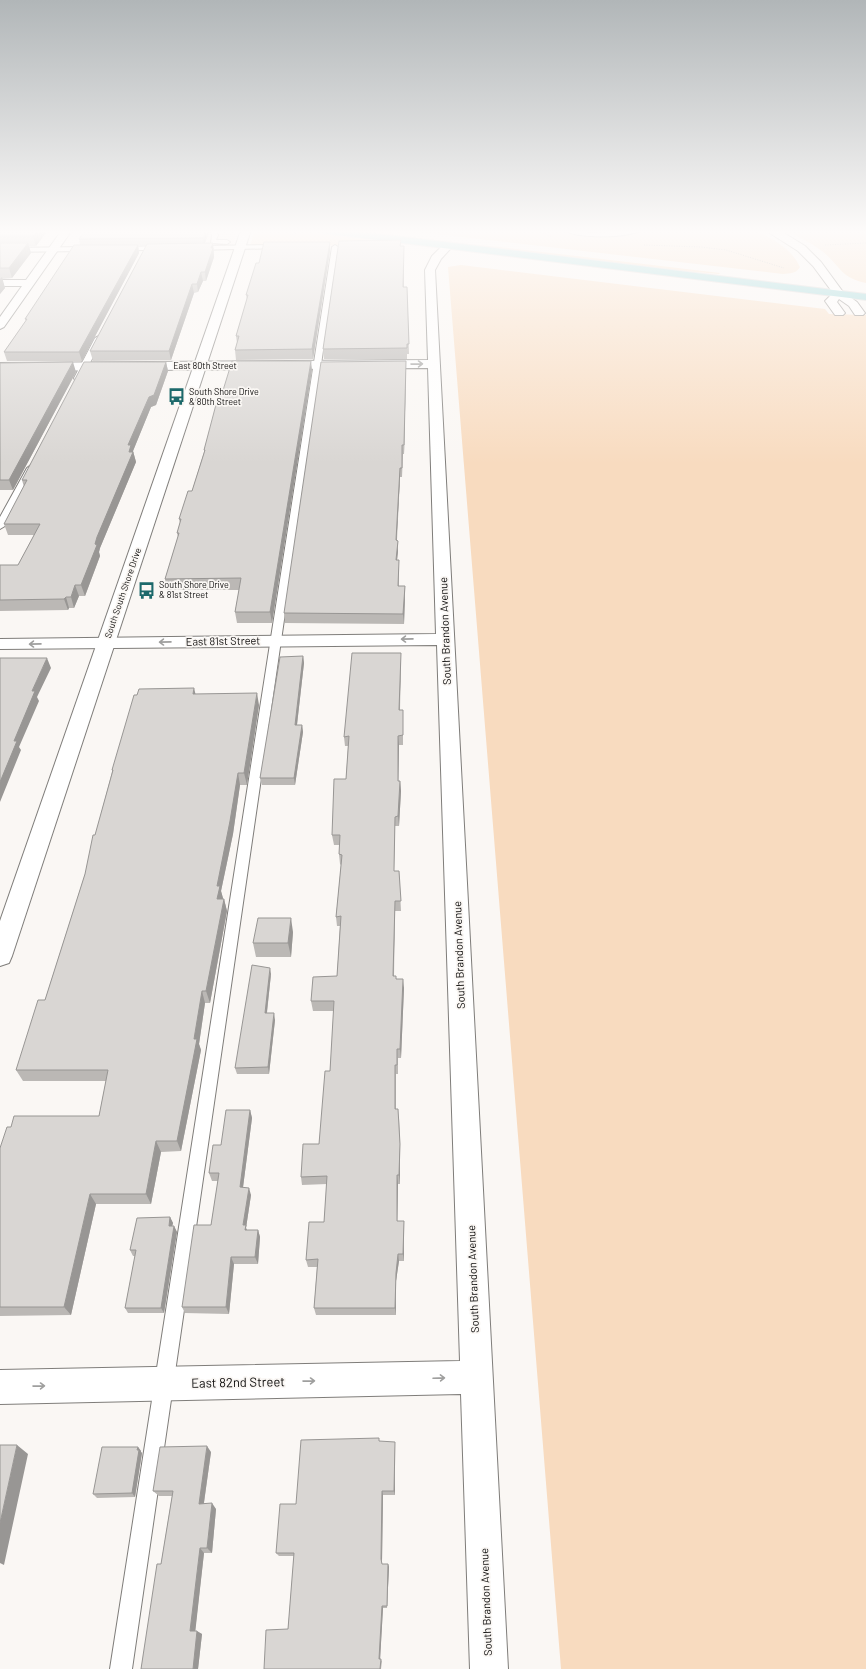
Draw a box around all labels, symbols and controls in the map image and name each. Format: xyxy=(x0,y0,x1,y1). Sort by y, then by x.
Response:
street label: East 80th Street xyxy=(173,360,237,371)
one-way arrow xyxy=(410,360,423,368)
place label: South Shore Drive & 80th Street xyxy=(189,386,259,407)
bus stop icon: South Shore Drive & 80th Street xyxy=(166,387,186,407)
street label: South South Shore Drive xyxy=(102,546,143,639)
street label: South Brandon Avenue xyxy=(436,577,453,685)
place label: South Shore Drive & 81st Street xyxy=(159,579,229,600)
bus stop icon: South Shore Drive & 81st Street xyxy=(136,580,156,600)
street label: East 81st Street xyxy=(186,633,260,648)
one-way arrow xyxy=(401,635,414,643)
one-way arrow xyxy=(159,638,172,646)
one-way arrow xyxy=(29,640,42,647)
street label: South Brandon Avenue xyxy=(450,901,467,1009)
street label: South Brandon Avenue xyxy=(464,1225,481,1333)
street label: East 82nd Street xyxy=(191,1373,285,1391)
one-way arrow xyxy=(432,1375,445,1382)
one-way arrow xyxy=(302,1377,315,1385)
one-way arrow xyxy=(32,1382,45,1390)
street label: South Brandon Avenue xyxy=(477,1548,494,1656)

